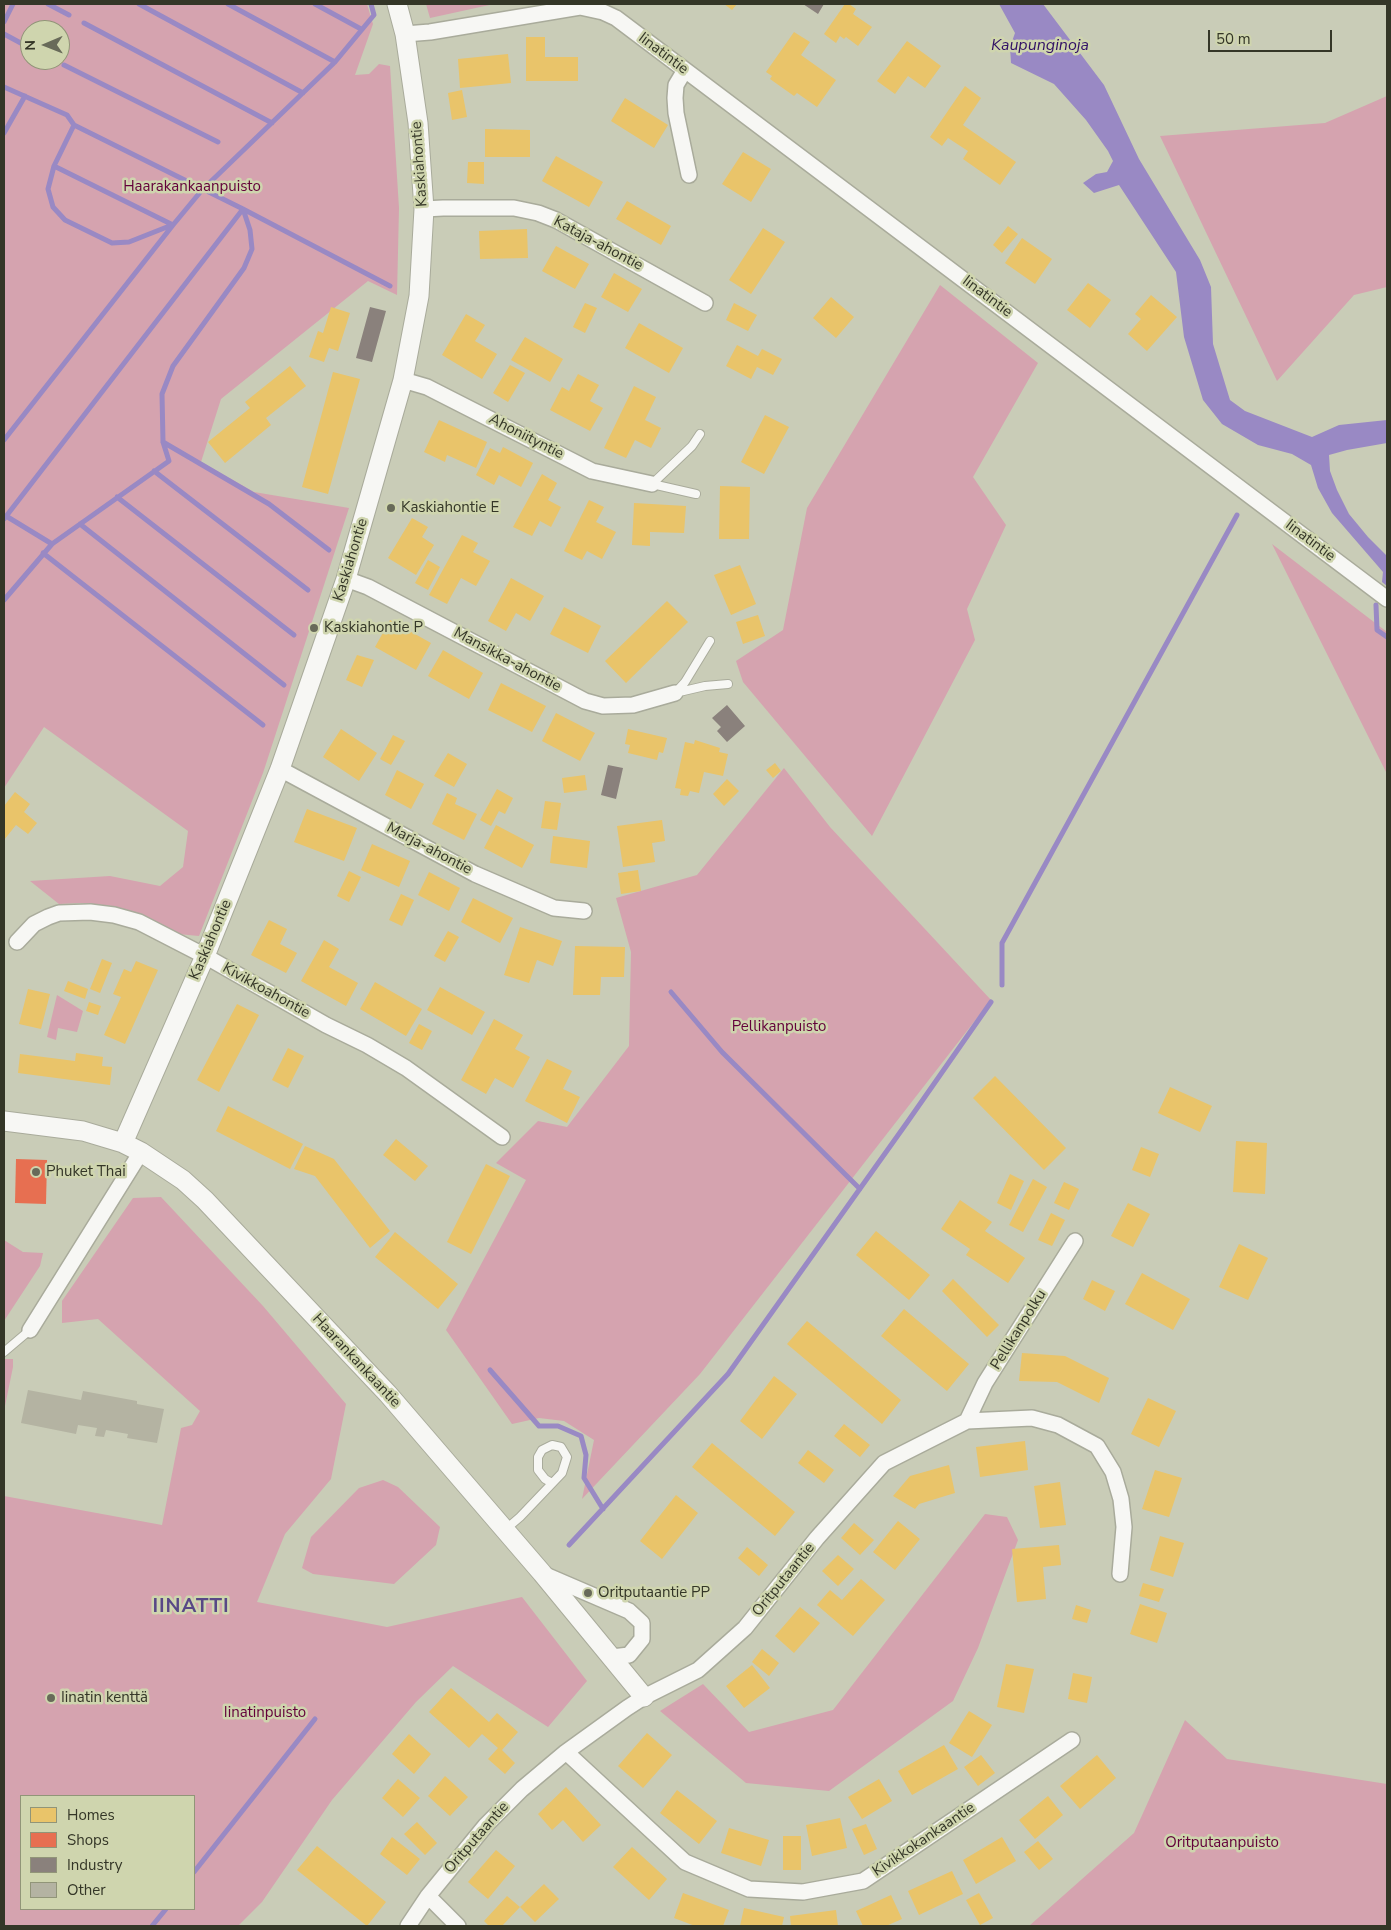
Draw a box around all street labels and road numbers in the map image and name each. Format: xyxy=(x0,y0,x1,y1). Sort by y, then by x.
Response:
street label: Iinatintie xyxy=(635,29,691,79)
street label: Kaskiahontie xyxy=(408,121,432,207)
street label: Kataja-ahontie xyxy=(550,213,646,275)
street label: Iinatintie xyxy=(959,272,1015,322)
street label: Ahoniityntie xyxy=(486,410,566,464)
street label: Kaskiahontie xyxy=(330,516,372,604)
street label: Iinatintie xyxy=(1282,516,1338,566)
street label: Mansikka-ahontie xyxy=(450,624,564,696)
street label: Marja-ahontie xyxy=(383,819,475,879)
street label: Kaskiahontie xyxy=(186,897,236,983)
street label: Kivikkoahontie xyxy=(219,960,313,1022)
street label: Pellikanpolku xyxy=(987,1287,1051,1373)
street label: Haarankankaantie xyxy=(308,1310,404,1412)
street label: Oritputaantie xyxy=(749,1540,819,1620)
street label: Oritputaantie xyxy=(441,1798,513,1878)
street label: Kivikkokankaantie xyxy=(869,1799,979,1881)

